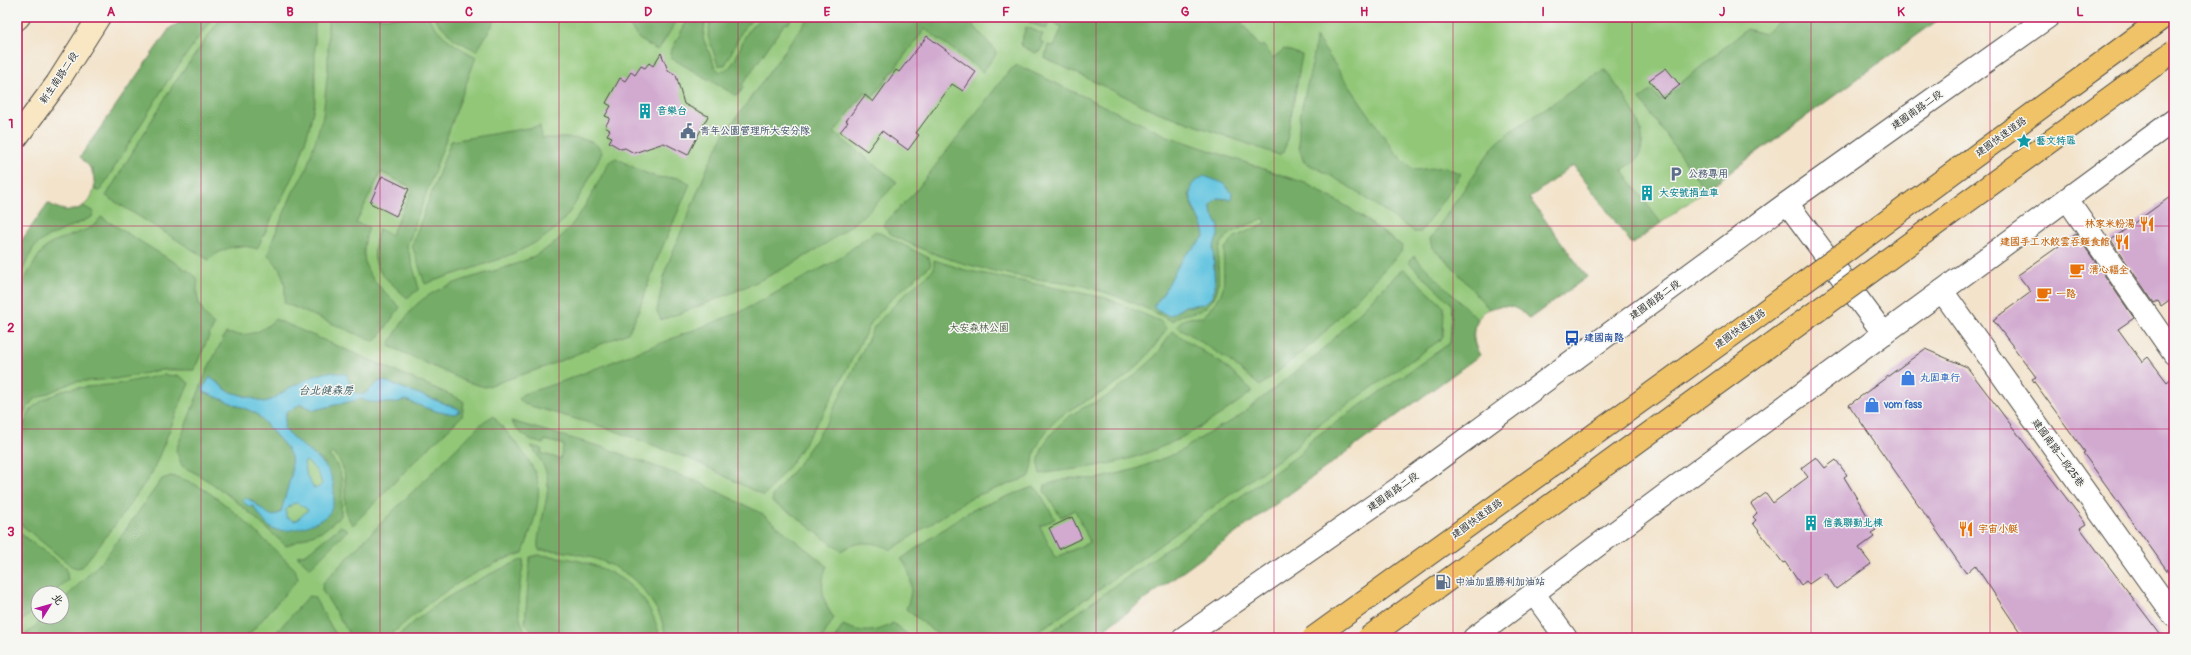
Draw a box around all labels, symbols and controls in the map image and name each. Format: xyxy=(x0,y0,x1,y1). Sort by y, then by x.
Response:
text: A xyxy=(107,4,116,20)
text: B xyxy=(286,4,294,20)
text: C xyxy=(465,4,473,20)
text: D xyxy=(644,4,652,20)
text: E xyxy=(824,4,831,20)
text: F xyxy=(1002,4,1010,20)
text: G xyxy=(1181,4,1190,20)
text: H xyxy=(1360,4,1368,20)
text: I xyxy=(1541,4,1545,20)
text: J xyxy=(1719,4,1725,20)
text: K xyxy=(1897,4,1905,20)
text: L xyxy=(2076,4,2084,20)
street label: 新生南路二段 xyxy=(37,50,81,106)
street label: 建國南路二段 xyxy=(1889,88,1945,132)
building icon: 音樂台 xyxy=(636,102,654,120)
place label: 音樂台 xyxy=(657,105,687,117)
street label: 建國快速道路 xyxy=(1973,115,2029,159)
text: 1 xyxy=(8,116,14,132)
public building icon: 青年公園管理所大安分隊 xyxy=(679,122,697,140)
place label: 青年公園管理所大安分隊 xyxy=(700,125,810,137)
place icon: 藝文特區 xyxy=(2015,132,2033,150)
place label: 藝文特區 xyxy=(2036,135,2076,147)
parking icon: 公務專用 xyxy=(1667,165,1685,183)
place label: 公務專用 xyxy=(1688,168,1728,180)
building icon: 大安號捐血車 xyxy=(1638,184,1656,202)
place label: 大安號捐血車 xyxy=(1659,187,1719,199)
restaurant icon: 林家米粉湯 xyxy=(2138,215,2156,233)
place label: 林家米粉湯 xyxy=(2085,218,2135,230)
restaurant icon: 建國手工水餃雲吞麵食館 xyxy=(2113,233,2131,251)
place label: 建國手工水餃雲吞麵食館 xyxy=(2000,236,2110,248)
cafe icon: 清心福全 xyxy=(2068,261,2086,279)
place label: 清心福全 xyxy=(2089,264,2129,276)
street label: 建國南路二段 xyxy=(1627,278,1683,322)
cafe icon: 一路 xyxy=(2035,285,2053,303)
place label: 一路 xyxy=(2056,288,2076,300)
street label: 建國快速道路 xyxy=(1712,307,1768,351)
text: 2 xyxy=(7,320,15,336)
park label: 大安森林公園 xyxy=(949,322,1009,334)
bus stop icon: 建國南路 xyxy=(1563,329,1581,347)
place label: 建國南路 xyxy=(1584,332,1624,344)
shop icon: 丸固車行 xyxy=(1899,369,1917,387)
place label: 丸固車行 xyxy=(1920,372,1960,384)
water label: 台北健森房 xyxy=(299,384,354,397)
shop icon: vom fass xyxy=(1863,396,1881,414)
place label: vom fass xyxy=(1883,399,1922,411)
street label: 建國南路二段25巷 xyxy=(2029,417,2087,490)
street label: 建國南路二段 xyxy=(1365,470,1421,514)
street label: 建國快速道路 xyxy=(1449,497,1505,541)
building icon: 信義聯勤北棟 xyxy=(1802,514,1820,532)
place label: 信義聯勤北棟 xyxy=(1823,517,1884,529)
restaurant icon: 宇宙小艇 xyxy=(1957,520,1975,538)
place label: 宇宙小艇 xyxy=(1978,523,2018,535)
text: 3 xyxy=(7,524,15,540)
fuel station icon: 中油加盟勝利加油站 xyxy=(1434,573,1452,591)
place label: 中油加盟勝利加油站 xyxy=(1455,576,1545,588)
north arrow xyxy=(30,585,70,625)
text: 北 xyxy=(49,591,66,608)

